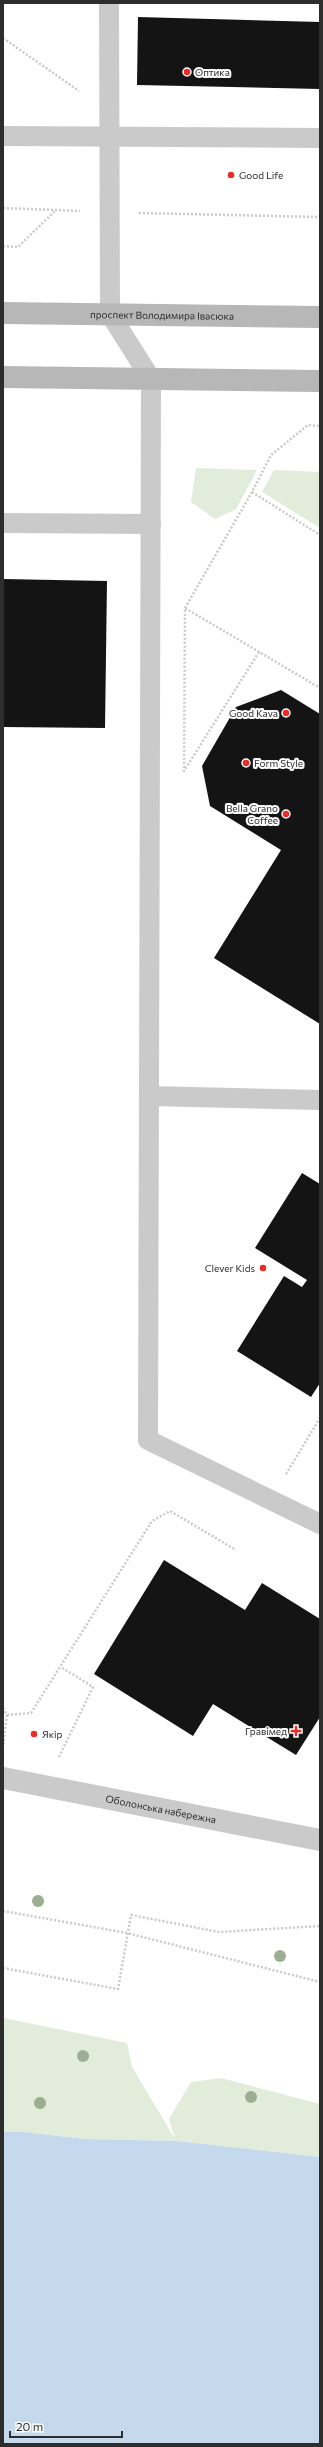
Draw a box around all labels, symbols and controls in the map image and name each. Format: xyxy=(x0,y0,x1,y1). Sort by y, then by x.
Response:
place label: Оптика xyxy=(195,66,230,78)
marker: Оптика xyxy=(182,67,192,77)
place label: Good Life xyxy=(239,169,283,181)
marker: Good Life xyxy=(226,170,236,180)
street label: проспект Володимира Івасюка xyxy=(90,308,234,322)
place label: Good Kava xyxy=(229,707,278,719)
marker: Good Kava xyxy=(281,708,291,718)
place label: Form Style xyxy=(254,757,303,769)
marker: Form Style xyxy=(241,758,251,768)
place label: Bella Grano Coffee xyxy=(226,802,278,826)
marker: Bella Grano Coffee xyxy=(281,809,291,819)
place label: Clever Kids xyxy=(205,1262,255,1274)
marker: Clever Kids xyxy=(258,1263,268,1273)
place label: Гравімед xyxy=(245,1725,287,1737)
marker: Гравімед xyxy=(290,1725,302,1737)
place label: Якір xyxy=(42,1728,63,1740)
marker: Якір xyxy=(29,1729,39,1739)
street label: Оболонська набережна xyxy=(105,1792,217,1826)
scale bar xyxy=(10,2413,122,2439)
text: 20 m xyxy=(16,2419,43,2433)

